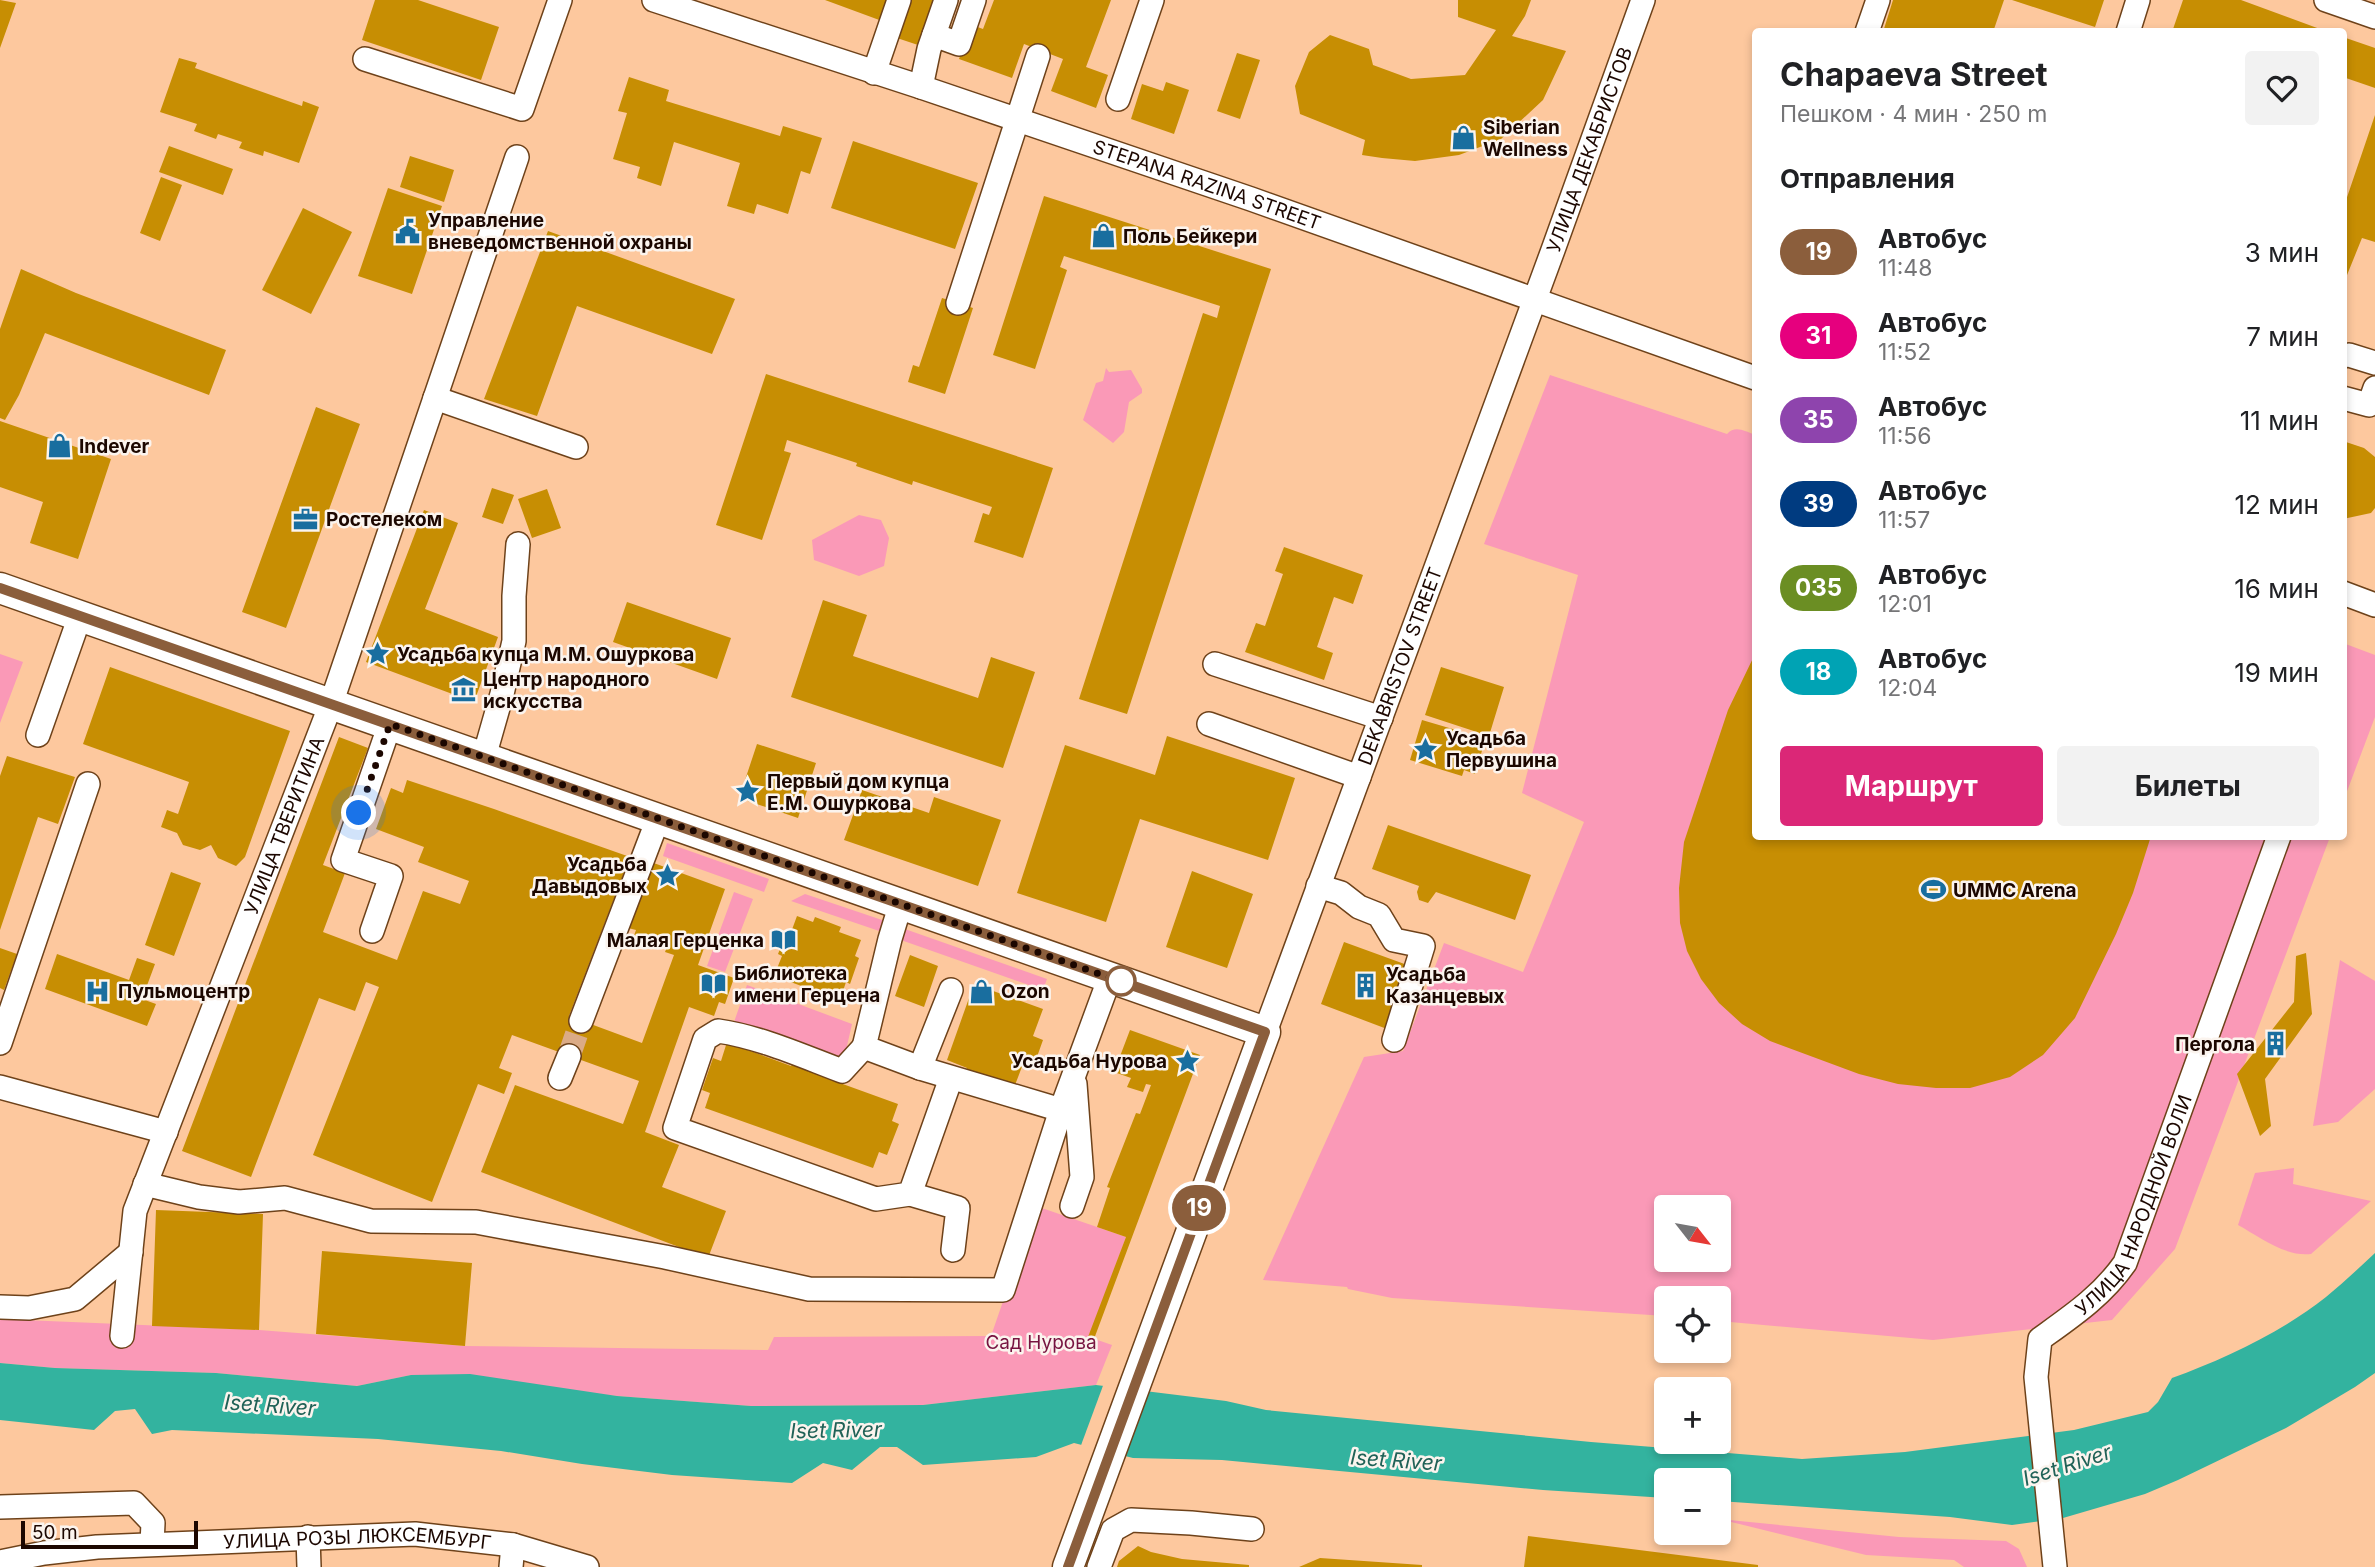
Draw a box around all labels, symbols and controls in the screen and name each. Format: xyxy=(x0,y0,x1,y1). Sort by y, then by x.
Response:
street label: УЛИЦА ДЕКАБРИСТОВ xyxy=(1542,44,1637,256)
button: heart xyxy=(2245,51,2319,125)
text: Chapaeva Street xyxy=(1780,54,2048,94)
text: Пешком · 4 мин · 250 m xyxy=(1780,100,2047,128)
place label: Siberian Wellness xyxy=(1483,116,1568,161)
shop icon: Siberian Wellness xyxy=(1449,124,1477,152)
street label: STEPANA RAZINA STREET xyxy=(1090,135,1324,234)
text: Отправления xyxy=(1780,163,1955,194)
place label: Управление вневедомственной охраны xyxy=(428,209,692,254)
public building icon: Управление вневедомственной охраны xyxy=(394,217,422,245)
shop icon: Поль Бейкери xyxy=(1089,222,1117,250)
text: Автобус xyxy=(1878,223,1987,254)
place label: Поль Бейкери xyxy=(1123,225,1257,248)
text: 19 xyxy=(1806,237,1831,266)
text: 3 мин xyxy=(2245,237,2319,268)
text: 11:48 xyxy=(1878,254,1932,282)
text: Автобус xyxy=(1878,307,1987,338)
text: 31 xyxy=(1806,321,1831,350)
text: 7 мин xyxy=(2246,321,2319,352)
text: 11:52 xyxy=(1878,338,1931,366)
text: Автобус xyxy=(1878,391,1987,422)
text: 35 xyxy=(1803,405,1834,434)
text: 11 мин xyxy=(2240,405,2319,436)
text: 11:56 xyxy=(1878,422,1932,450)
shop icon: Indever xyxy=(45,432,73,460)
place label: Indever xyxy=(79,435,149,458)
text: Автобус xyxy=(1878,475,1987,506)
text: 39 xyxy=(1803,489,1834,518)
text: 12 мин xyxy=(2234,489,2319,520)
office icon: Ростелеком xyxy=(292,505,320,533)
text: 11:57 xyxy=(1878,506,1930,534)
place label: Ростелеком xyxy=(326,508,442,531)
text: Автобус xyxy=(1878,559,1987,590)
street label: DEKABRISTOV STREET xyxy=(1353,564,1447,768)
text: 035 xyxy=(1795,573,1842,602)
text: 16 мин xyxy=(2234,573,2319,604)
text: 12:01 xyxy=(1878,590,1932,618)
place icon: Усадьба купца М.М. Ошуркова xyxy=(363,640,391,668)
place label: Усадьба купца М.М. Ошуркова xyxy=(397,643,694,666)
text: Автобус xyxy=(1878,643,1987,674)
text: 18 xyxy=(1806,657,1831,686)
text: 19 мин xyxy=(2234,657,2319,688)
place label: Центр народного искусства xyxy=(483,668,649,713)
text: 12:04 xyxy=(1878,674,1937,702)
museum icon: Центр народного искусства xyxy=(449,676,477,704)
place label: Усадьба Первушина xyxy=(1446,727,1557,772)
street label: УЛИЦА ТВЕРИТИНА xyxy=(239,733,329,918)
place icon: Усадьба Первушина xyxy=(1412,735,1440,763)
button: Маршрут xyxy=(1780,746,2043,826)
button: Билеты xyxy=(2057,746,2319,826)
place label: Первый дом купца Е.М. Ошуркова xyxy=(767,770,949,815)
place icon: Первый дом купца Е.М. Ошуркова xyxy=(733,778,761,806)
your location xyxy=(341,795,376,830)
place label: Усадьба Давыдовых xyxy=(532,853,647,898)
place icon: Усадьба Давыдовых xyxy=(653,861,681,889)
sports icon: UMMC Arena xyxy=(1919,876,1947,904)
place label: UMMC Arena xyxy=(1953,879,2077,902)
library icon: Малая Герценка xyxy=(770,926,798,954)
place label: Малая Герценка xyxy=(607,929,764,952)
place label: Библиотека имени Герцена xyxy=(734,962,880,1007)
place label: Усадьба Казанцевых xyxy=(1386,963,1505,1008)
unlabelled marker xyxy=(1106,966,1136,996)
library icon: Библиотека имени Герцена xyxy=(700,970,728,998)
building icon: Усадьба Казанцевых xyxy=(1352,971,1380,999)
hospital icon: Пульмоцентр xyxy=(84,977,112,1005)
shop icon: Ozon xyxy=(967,977,995,1005)
place label: Пульмоцентр xyxy=(118,980,250,1003)
place label: Ozon xyxy=(1001,980,1050,1003)
building icon: Пергола xyxy=(2261,1030,2289,1058)
place label: Пергола xyxy=(2175,1033,2255,1056)
place icon: Усадьба Нурова xyxy=(1173,1047,1201,1075)
place label: Усадьба Нурова xyxy=(1011,1050,1167,1073)
street label: УЛИЦА НАРОДНОЙ ВОЛИ xyxy=(2071,1091,2196,1320)
line badge: 19 xyxy=(1168,1185,1230,1231)
text: 19 xyxy=(1186,1193,1212,1222)
north arrow xyxy=(1654,1195,1731,1272)
map controls xyxy=(1654,1195,1731,1545)
button: locate xyxy=(1654,1286,1731,1363)
park label: Сад Нурова xyxy=(985,1331,1097,1354)
button: + xyxy=(1654,1377,1731,1454)
water label: Iset River xyxy=(223,1389,318,1421)
water label: Iset River xyxy=(790,1417,883,1443)
water label: Iset River xyxy=(2020,1439,2115,1491)
water label: Iset River xyxy=(1349,1444,1444,1476)
button: − xyxy=(1654,1468,1731,1545)
scale bar xyxy=(21,1518,198,1550)
text: 50 m xyxy=(32,1521,78,1544)
street label: УЛИЦА РОЗЫ ЛЮКСЕМБУРГ xyxy=(223,1522,493,1554)

